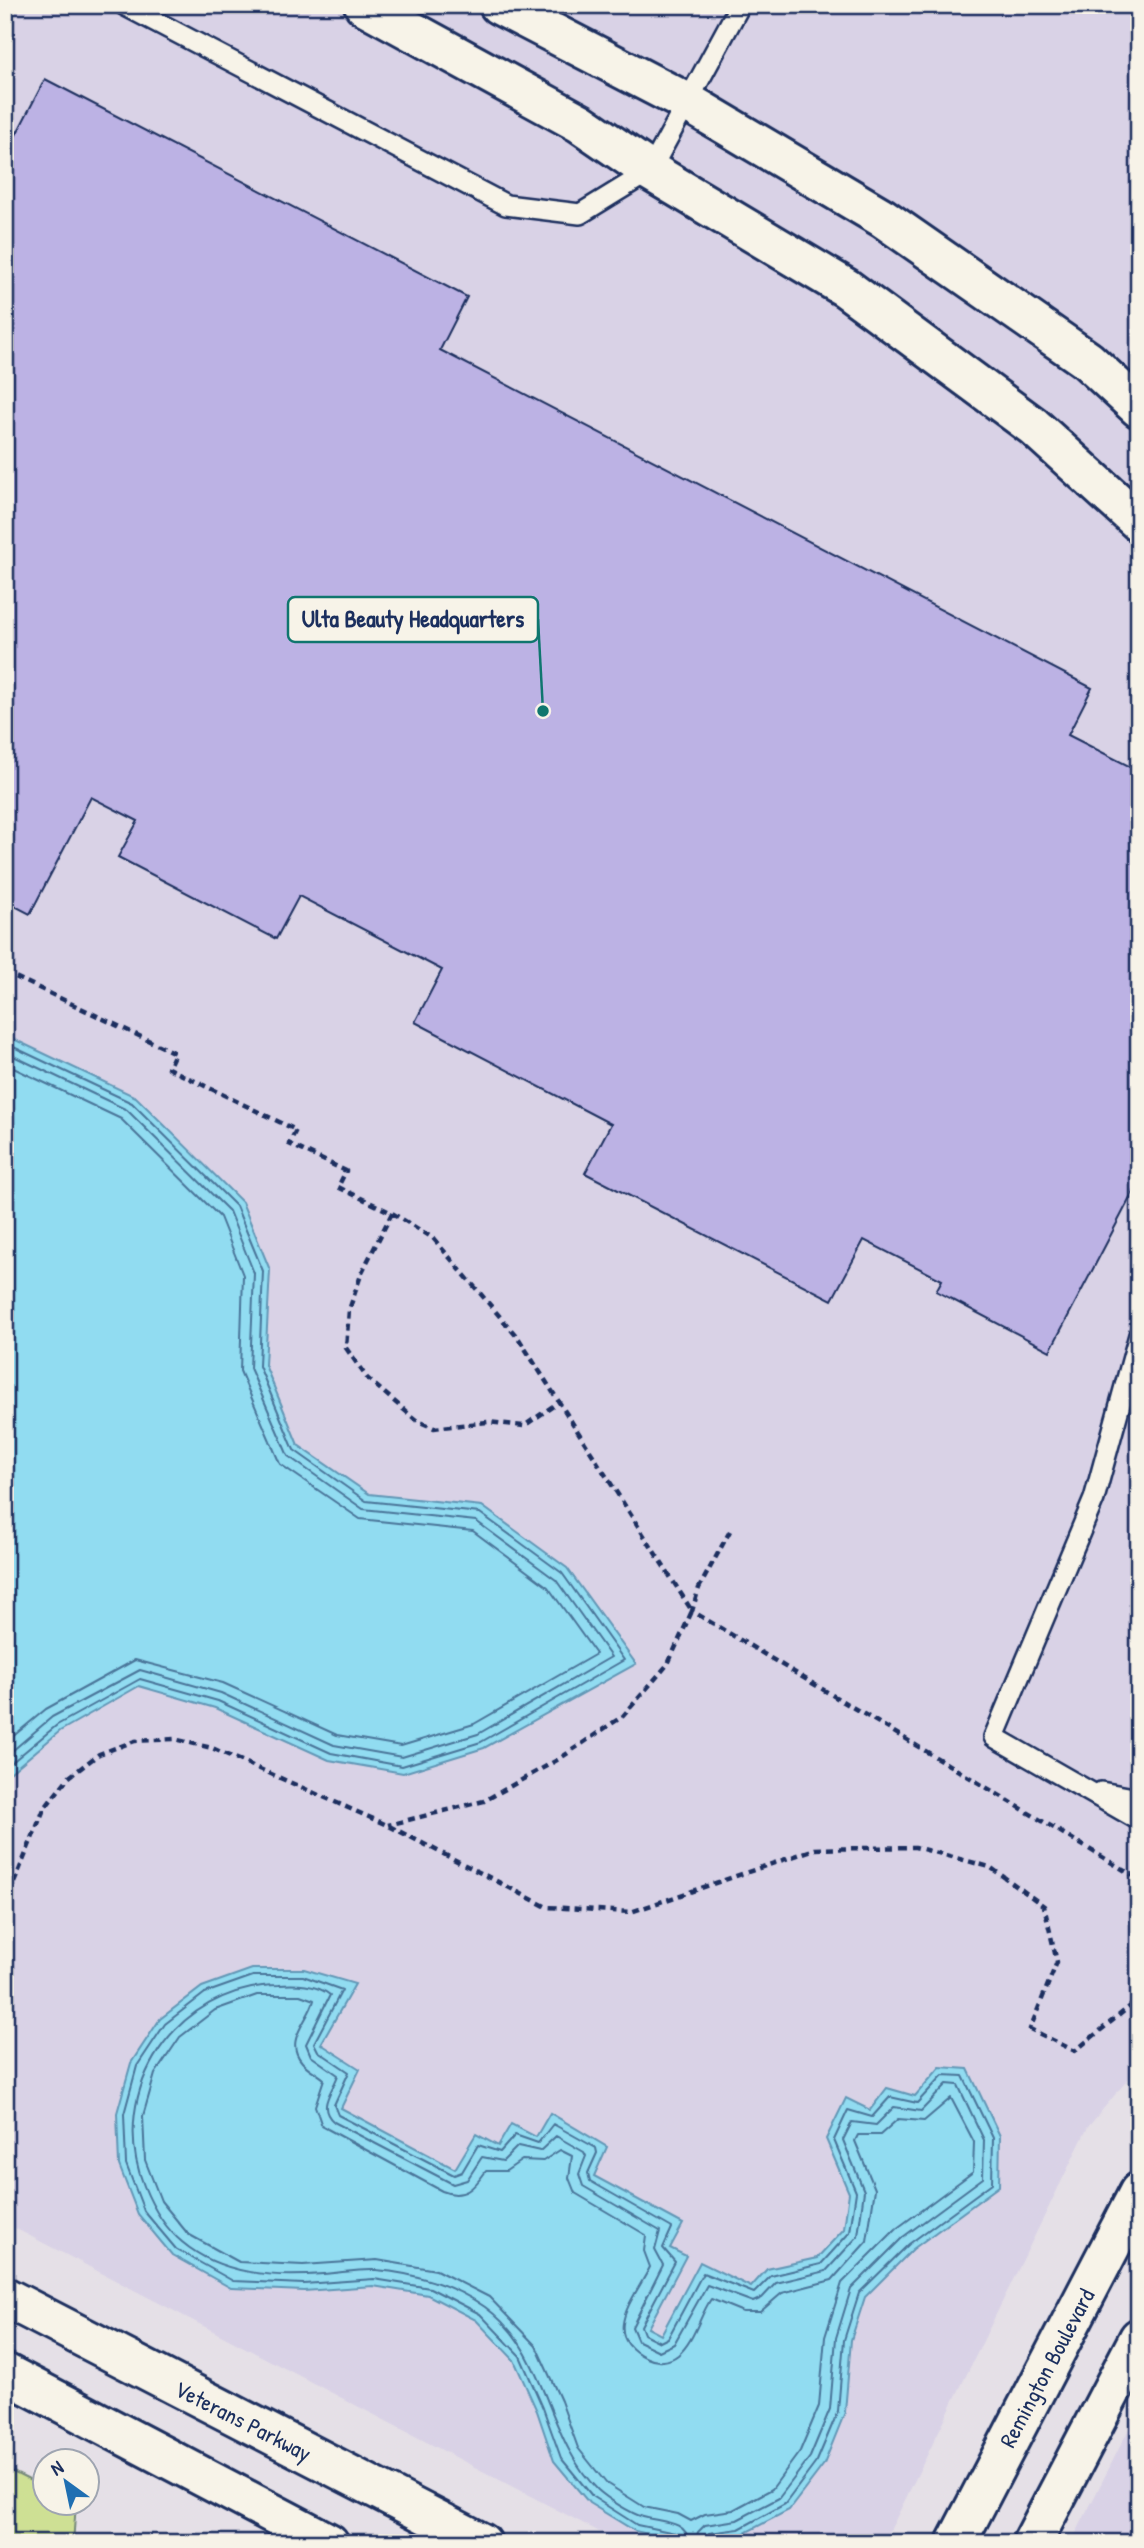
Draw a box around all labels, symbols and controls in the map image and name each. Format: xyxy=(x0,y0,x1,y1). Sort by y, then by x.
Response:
callout: Ulta Beauty Headquarters xyxy=(288,597,538,642)
text: Ulta Beauty Headquarters xyxy=(302,602,524,635)
street label: Remington Boulevard xyxy=(992,2283,1101,2452)
street label: Veterans Parkway xyxy=(170,2373,317,2468)
north arrow xyxy=(32,2446,102,2516)
text: N xyxy=(45,2454,68,2481)

